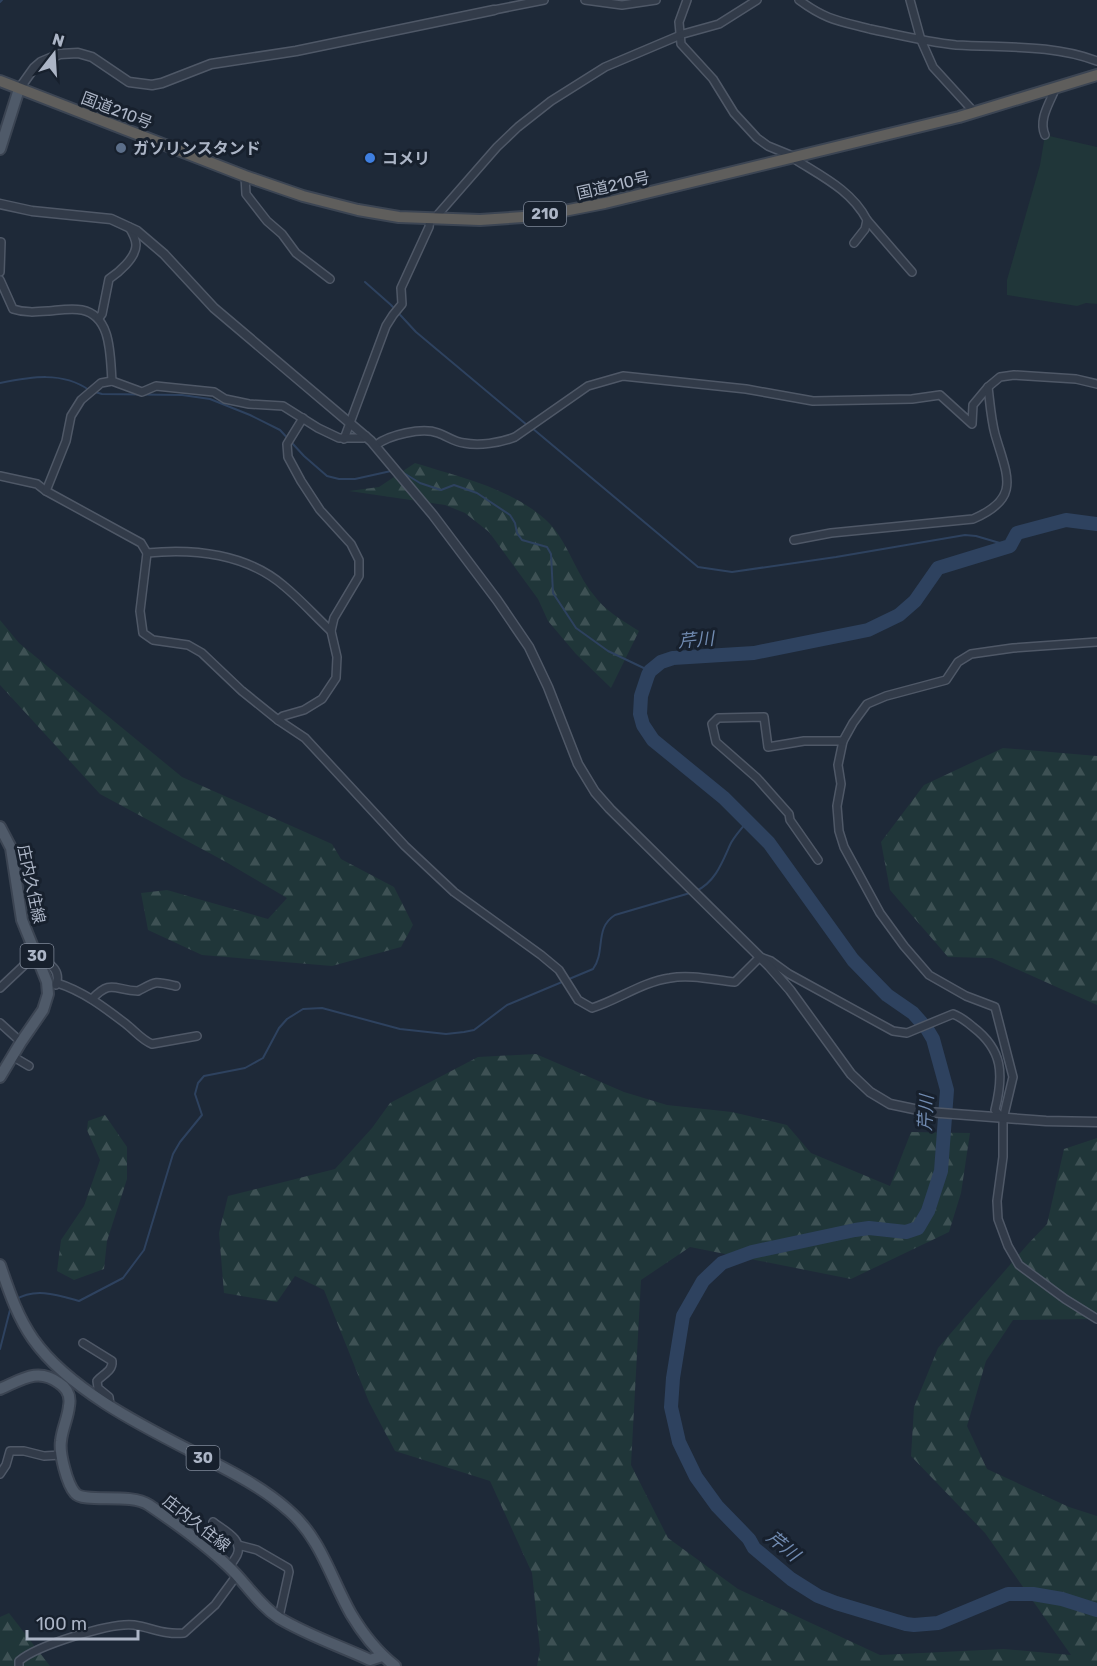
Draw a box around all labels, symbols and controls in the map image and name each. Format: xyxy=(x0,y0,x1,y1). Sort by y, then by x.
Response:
north arrow xyxy=(24,24,84,84)
text: N xyxy=(50,29,67,51)
street label: 国道210号 xyxy=(79,88,155,133)
place label: ガソリンスタンド xyxy=(133,139,261,158)
marker: ガソリンスタンド xyxy=(114,141,128,155)
place label: コメリ xyxy=(382,149,430,168)
marker: コメリ xyxy=(363,151,377,165)
street label: 国道210号 xyxy=(575,168,651,203)
road number: 210 xyxy=(524,202,566,226)
water label: 芹川 xyxy=(677,627,717,653)
street label: 庄内久住線 xyxy=(14,843,49,925)
road number: 30 xyxy=(20,944,54,968)
water label: 芹川 xyxy=(914,1092,938,1132)
road number: 30 xyxy=(186,1446,220,1470)
street label: 庄内久住線 xyxy=(159,1491,234,1556)
water label: 芹川 xyxy=(762,1526,805,1567)
scale bar xyxy=(27,1603,138,1641)
text: 100 m xyxy=(36,1613,87,1635)

